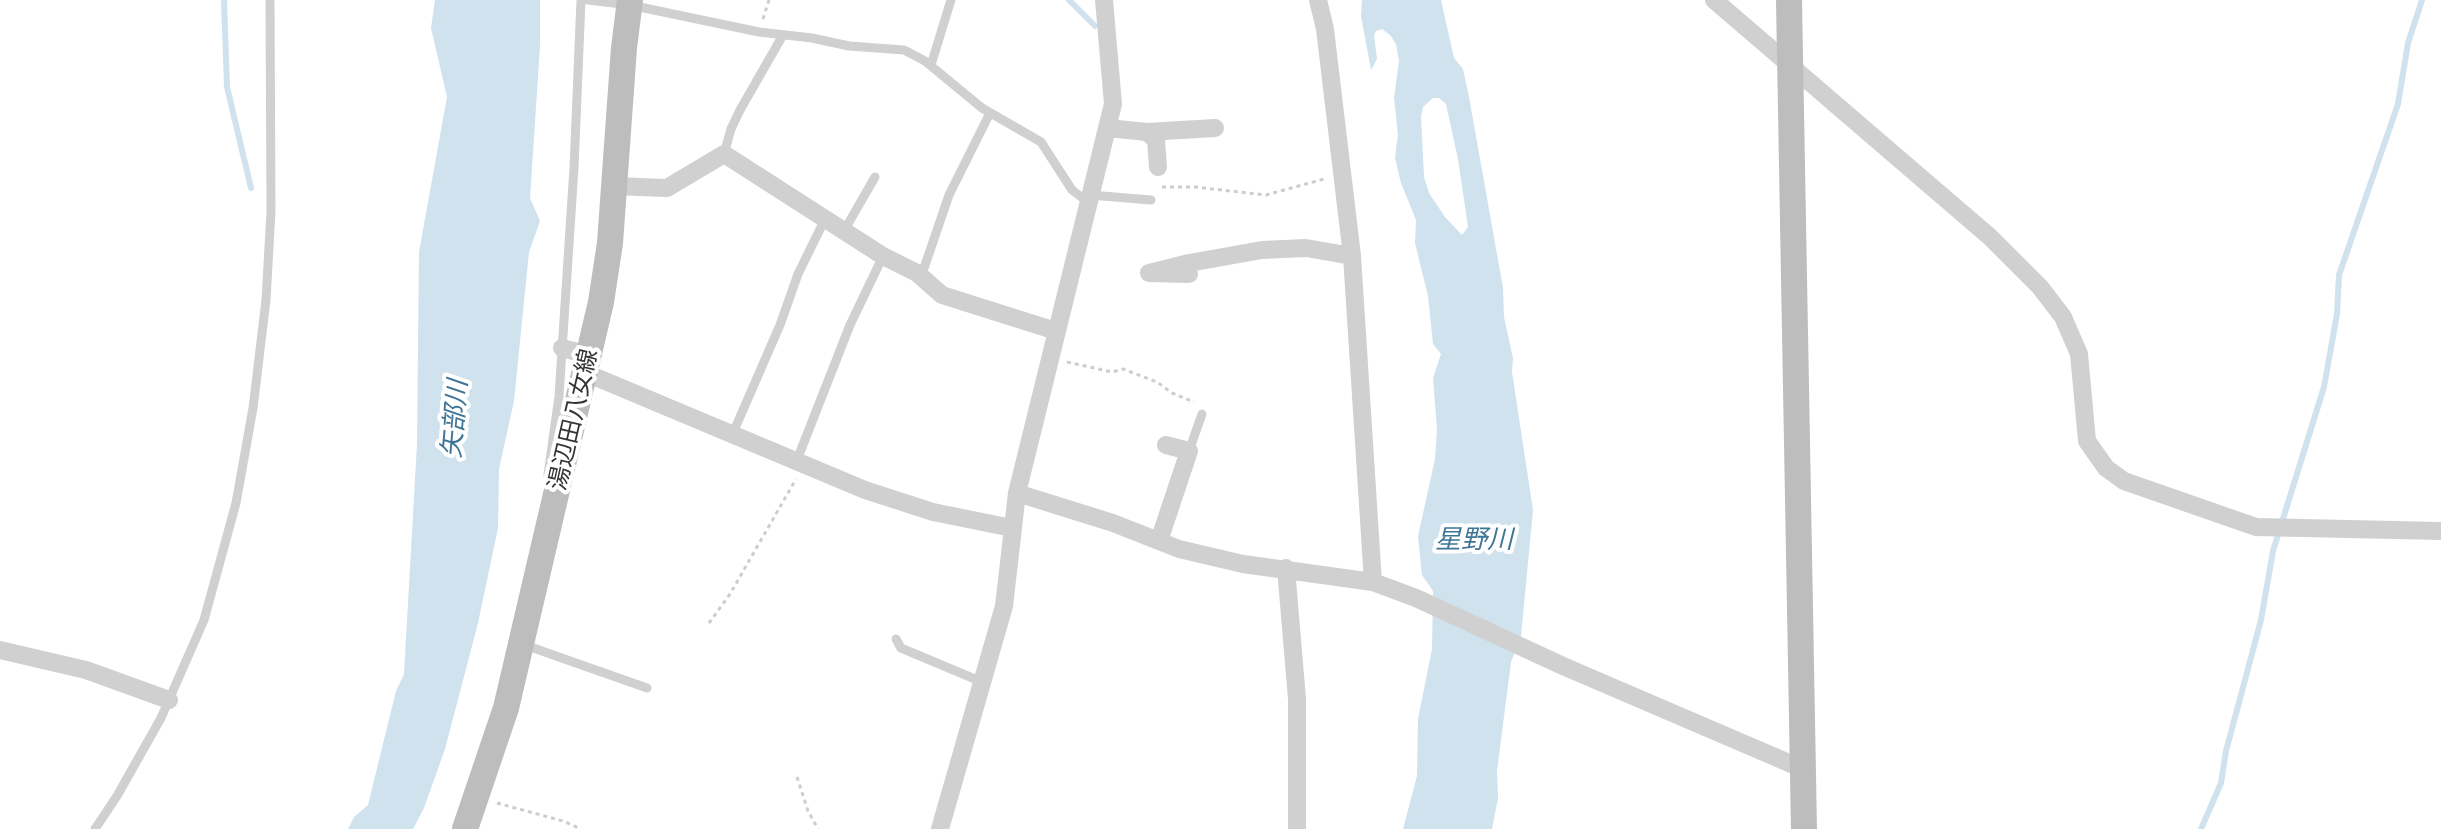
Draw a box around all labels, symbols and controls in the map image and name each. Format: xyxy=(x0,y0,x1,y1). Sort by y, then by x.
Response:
street label: 湯辺田八女線 xyxy=(545,347,605,493)
water label: 矢部川 xyxy=(438,379,476,459)
water label: 星野川 xyxy=(1435,526,1513,558)

